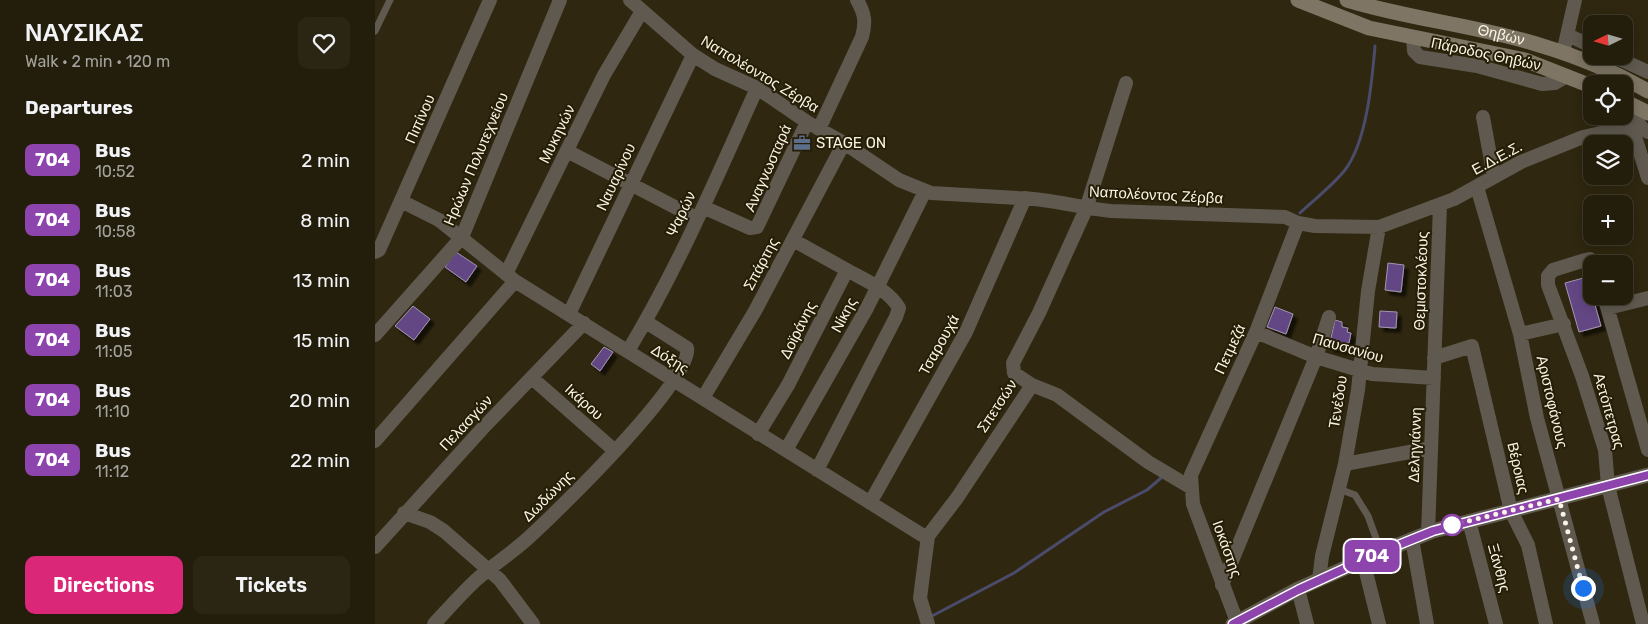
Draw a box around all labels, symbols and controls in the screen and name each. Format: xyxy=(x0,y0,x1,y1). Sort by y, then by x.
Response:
north arrow xyxy=(1583,15,1633,65)
map controls xyxy=(1583,15,1633,305)
button: heart xyxy=(298,17,350,69)
text: ΝΑΥΣΙΚΑΣ xyxy=(25,19,144,47)
street label: Θηβών xyxy=(1476,21,1527,49)
street label: Ναπολέοντος Ζέρβα xyxy=(698,32,823,116)
street label: Πάροδος Θηβών xyxy=(1429,34,1543,74)
text: Walk · 2 min · 120 m xyxy=(25,52,170,71)
button: locate xyxy=(1583,75,1633,125)
street label: Ηρώων Πολυτεχνείου xyxy=(440,90,512,228)
street label: Πιπίνου xyxy=(401,92,439,146)
text: Departures xyxy=(25,96,133,119)
street label: Μυκηνών xyxy=(535,102,579,166)
street label: Αναγνωσταρά xyxy=(741,121,795,214)
office icon: STAGE ON xyxy=(792,133,812,153)
place label: STAGE ON xyxy=(816,134,886,152)
button: layers xyxy=(1583,135,1633,185)
street label: Ε.Δ.Ε.Σ. xyxy=(1469,137,1525,179)
text: Bus xyxy=(95,139,131,162)
street label: Ναυαρίνου xyxy=(593,140,639,214)
text: 704 xyxy=(35,149,70,171)
text: 2 min xyxy=(301,149,350,172)
text: 10:52 xyxy=(95,162,135,181)
street label: Ναπολέοντος Ζέρβα xyxy=(1088,182,1224,208)
street label: Ψαρών xyxy=(662,188,700,240)
button: + xyxy=(1583,195,1633,245)
text: Bus xyxy=(95,199,131,222)
text: 704 xyxy=(35,209,70,231)
text: 8 min xyxy=(300,209,350,232)
text: 10:58 xyxy=(95,222,136,241)
street label: Θεμιστοκλέους xyxy=(1410,231,1432,331)
street label: Σπάρτης xyxy=(740,235,782,293)
button: − xyxy=(1583,255,1633,305)
text: Bus xyxy=(95,259,131,282)
text: 704 xyxy=(35,269,70,291)
text: 13 min xyxy=(293,269,350,292)
text: 11:03 xyxy=(95,282,133,301)
street label: Νίκης xyxy=(827,294,861,336)
street label: Δοϊράνης xyxy=(776,298,820,362)
street label: Τσαρουχά xyxy=(915,311,963,379)
text: Bus xyxy=(95,319,131,342)
street label: Πετμεζά xyxy=(1211,321,1250,377)
text: 704 xyxy=(35,329,70,351)
text: 15 min xyxy=(293,329,350,352)
street label: Παυσανίου xyxy=(1310,329,1386,367)
street label: Δόξης xyxy=(648,341,692,377)
text: 11:05 xyxy=(95,342,132,361)
street label: Αριστοφάνους xyxy=(1533,354,1571,450)
street label: Αετόπετρας xyxy=(1590,371,1628,451)
street label: Τενέδου xyxy=(1325,374,1351,430)
street label: Σπετσών xyxy=(973,376,1021,436)
text: Bus xyxy=(95,379,131,402)
street label: Ικάρου xyxy=(561,380,607,424)
text: 704 xyxy=(35,389,70,411)
text: 20 min xyxy=(289,389,350,412)
street label: Πελασγών xyxy=(436,391,496,455)
text: 11:10 xyxy=(95,402,130,421)
street label: Δεληγιάννη xyxy=(1405,407,1425,483)
text: Bus xyxy=(95,439,131,462)
street label: Βέροιας xyxy=(1503,440,1533,496)
text: 704 xyxy=(35,449,70,471)
text: 22 min xyxy=(290,449,350,472)
text: 11:12 xyxy=(95,462,129,481)
street label: Δωδώνης xyxy=(519,467,577,525)
unlabelled marker xyxy=(1441,514,1463,536)
street label: Ιοκάστης xyxy=(1208,518,1246,580)
line badge: 704 xyxy=(1343,540,1401,572)
street label: Ξάνθης xyxy=(1484,542,1514,594)
text: 704 xyxy=(1355,545,1389,567)
button: Directions xyxy=(25,556,183,614)
button: Tickets xyxy=(193,556,350,614)
your location xyxy=(1571,576,1596,601)

